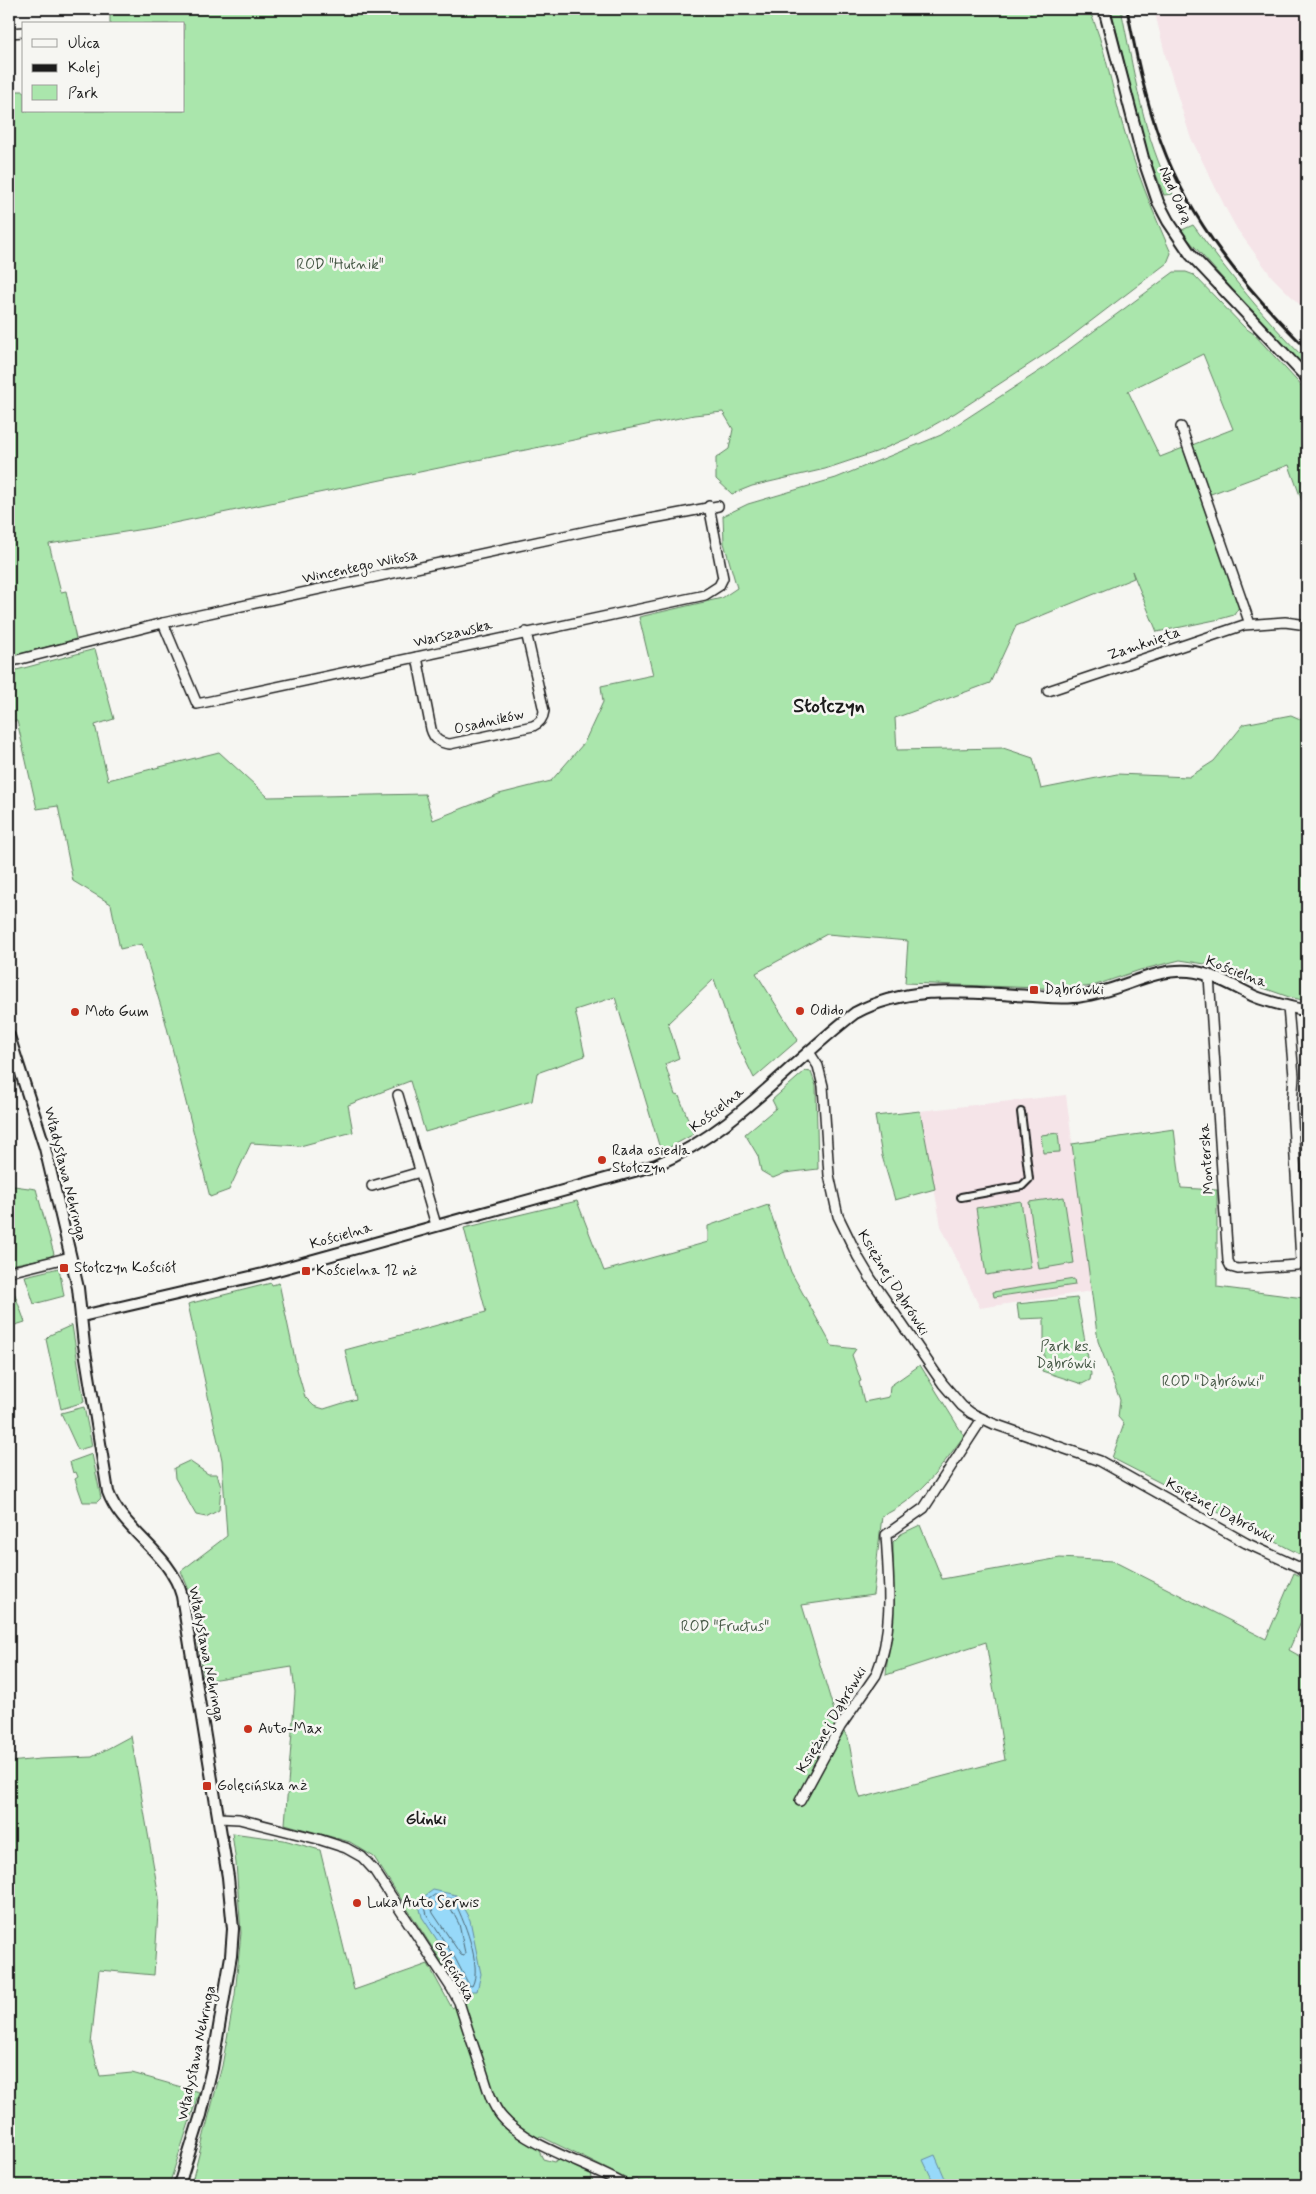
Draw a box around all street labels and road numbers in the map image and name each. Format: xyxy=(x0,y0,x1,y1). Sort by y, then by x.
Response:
street label: Nad Odrą xyxy=(1154,163,1197,227)
street label: Wincentego Witosa xyxy=(300,545,420,590)
street label: Warszawska xyxy=(412,615,495,653)
street label: Zamknięta xyxy=(1105,622,1183,666)
street label: Osadników xyxy=(452,704,526,740)
street label: Kościelna xyxy=(1203,951,1270,993)
street label: Kościelna xyxy=(686,1082,749,1138)
street label: Władysława Nehringa xyxy=(38,1105,91,1243)
street label: Monterska xyxy=(1194,1122,1219,1195)
street label: Kościelna xyxy=(308,1217,375,1254)
street label: Księżnej Dąbrówki xyxy=(852,1226,934,1340)
street label: Księżnej Dąbrówki xyxy=(1162,1474,1278,1548)
street label: Władysława Nehringa xyxy=(182,1585,229,1724)
street label: Księżnej Dąbrówki xyxy=(792,1663,872,1777)
street label: Golęcińska xyxy=(429,1937,480,2005)
street label: Władysława Nehringa xyxy=(173,1984,222,2123)

